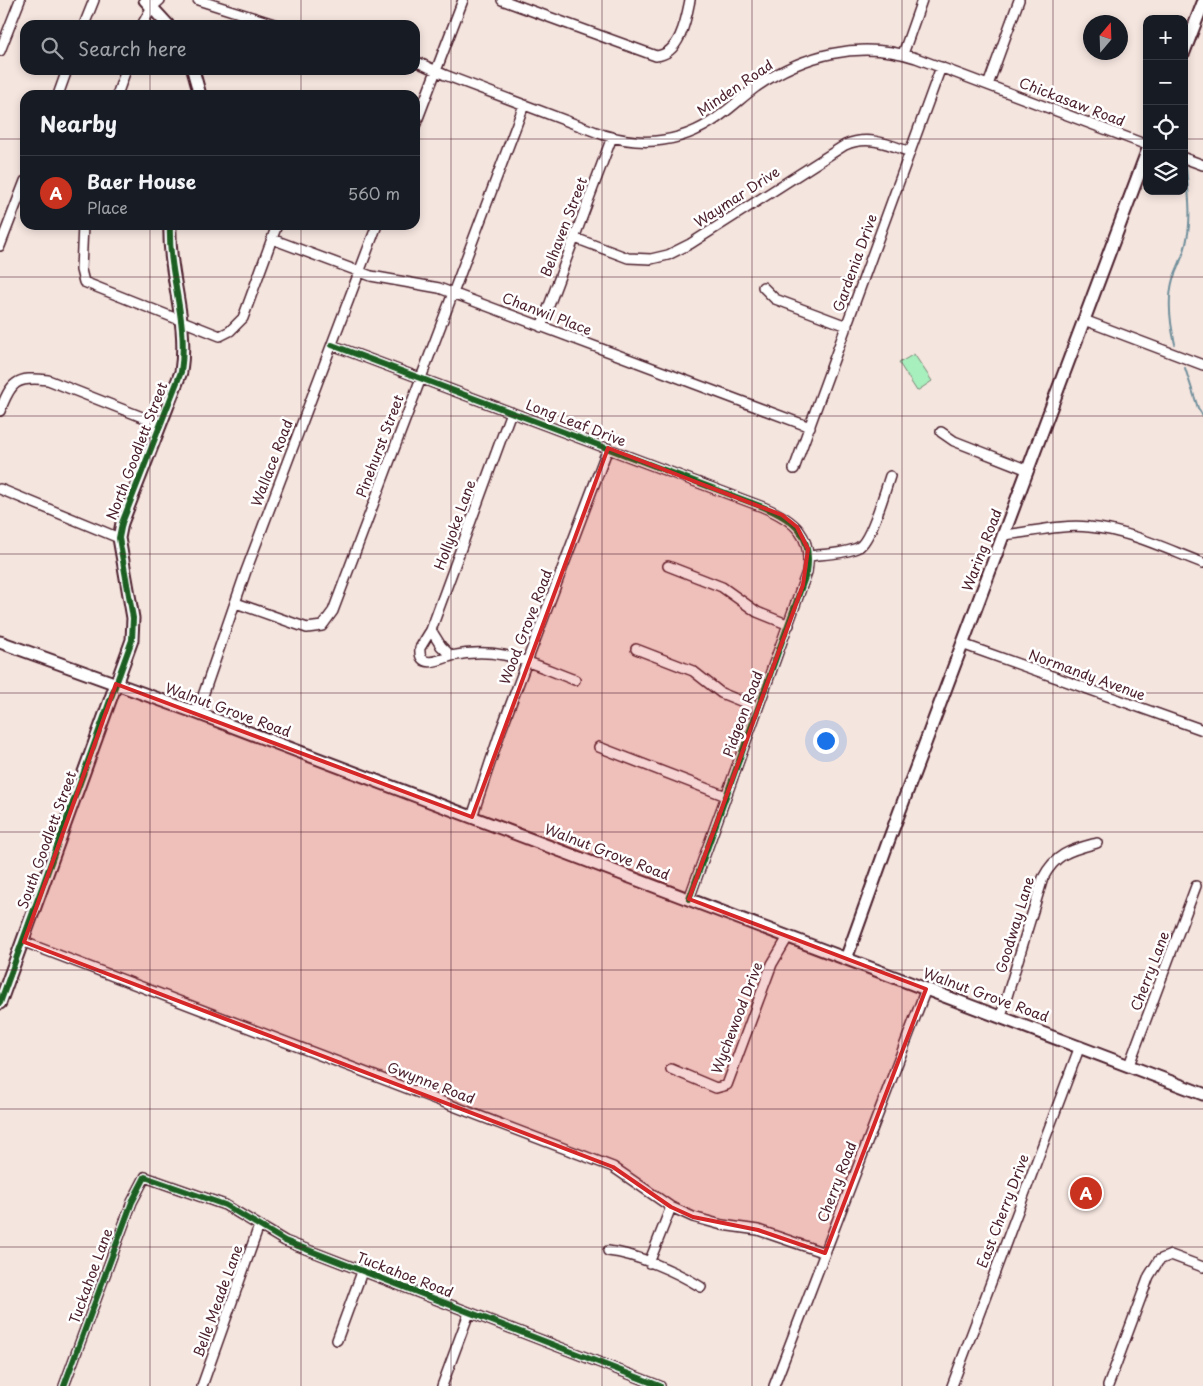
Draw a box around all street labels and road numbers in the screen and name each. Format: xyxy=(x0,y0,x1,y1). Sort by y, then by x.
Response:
street label: Minden Road xyxy=(692,54,777,121)
street label: Chickasaw Road xyxy=(1016,72,1128,131)
street label: Waymar Drive xyxy=(690,161,784,232)
street label: Belhaven Street xyxy=(535,174,592,280)
street label: Gardenia Drive xyxy=(827,211,882,315)
street label: Chanwil Place xyxy=(499,287,595,340)
street label: North Goodlett Street xyxy=(101,379,173,523)
street label: Pinehurst Street xyxy=(350,391,409,500)
street label: Long Leaf Drive xyxy=(523,394,630,451)
street label: Wallace Road xyxy=(245,416,298,509)
street label: Hollyoke Lane xyxy=(428,476,481,573)
street label: Waring Road xyxy=(956,506,1007,594)
street label: Wood Grove Road xyxy=(494,566,557,688)
street label: Normandy Avenue xyxy=(1026,644,1149,706)
street label: Pidgeon Road xyxy=(717,668,768,760)
street label: Walnut Grove Road xyxy=(162,677,294,742)
street label: South Goodlett Street xyxy=(12,768,81,912)
street label: Walnut Grove Road xyxy=(542,818,673,885)
street label: Goodway Lane xyxy=(990,874,1039,976)
street label: Cherry Lane xyxy=(1125,928,1174,1014)
street label: Wychewood Drive xyxy=(705,959,768,1077)
street label: Walnut Grove Road xyxy=(920,962,1052,1027)
street label: Gwynne Road xyxy=(384,1056,478,1109)
street label: Cherry Road xyxy=(812,1138,862,1225)
street label: East Cherry Drive xyxy=(971,1151,1034,1271)
street label: Tuckahoe Lane xyxy=(64,1225,118,1327)
street label: Belle Meade Lane xyxy=(187,1241,248,1360)
street label: Tuckahoe Road xyxy=(354,1247,456,1303)

